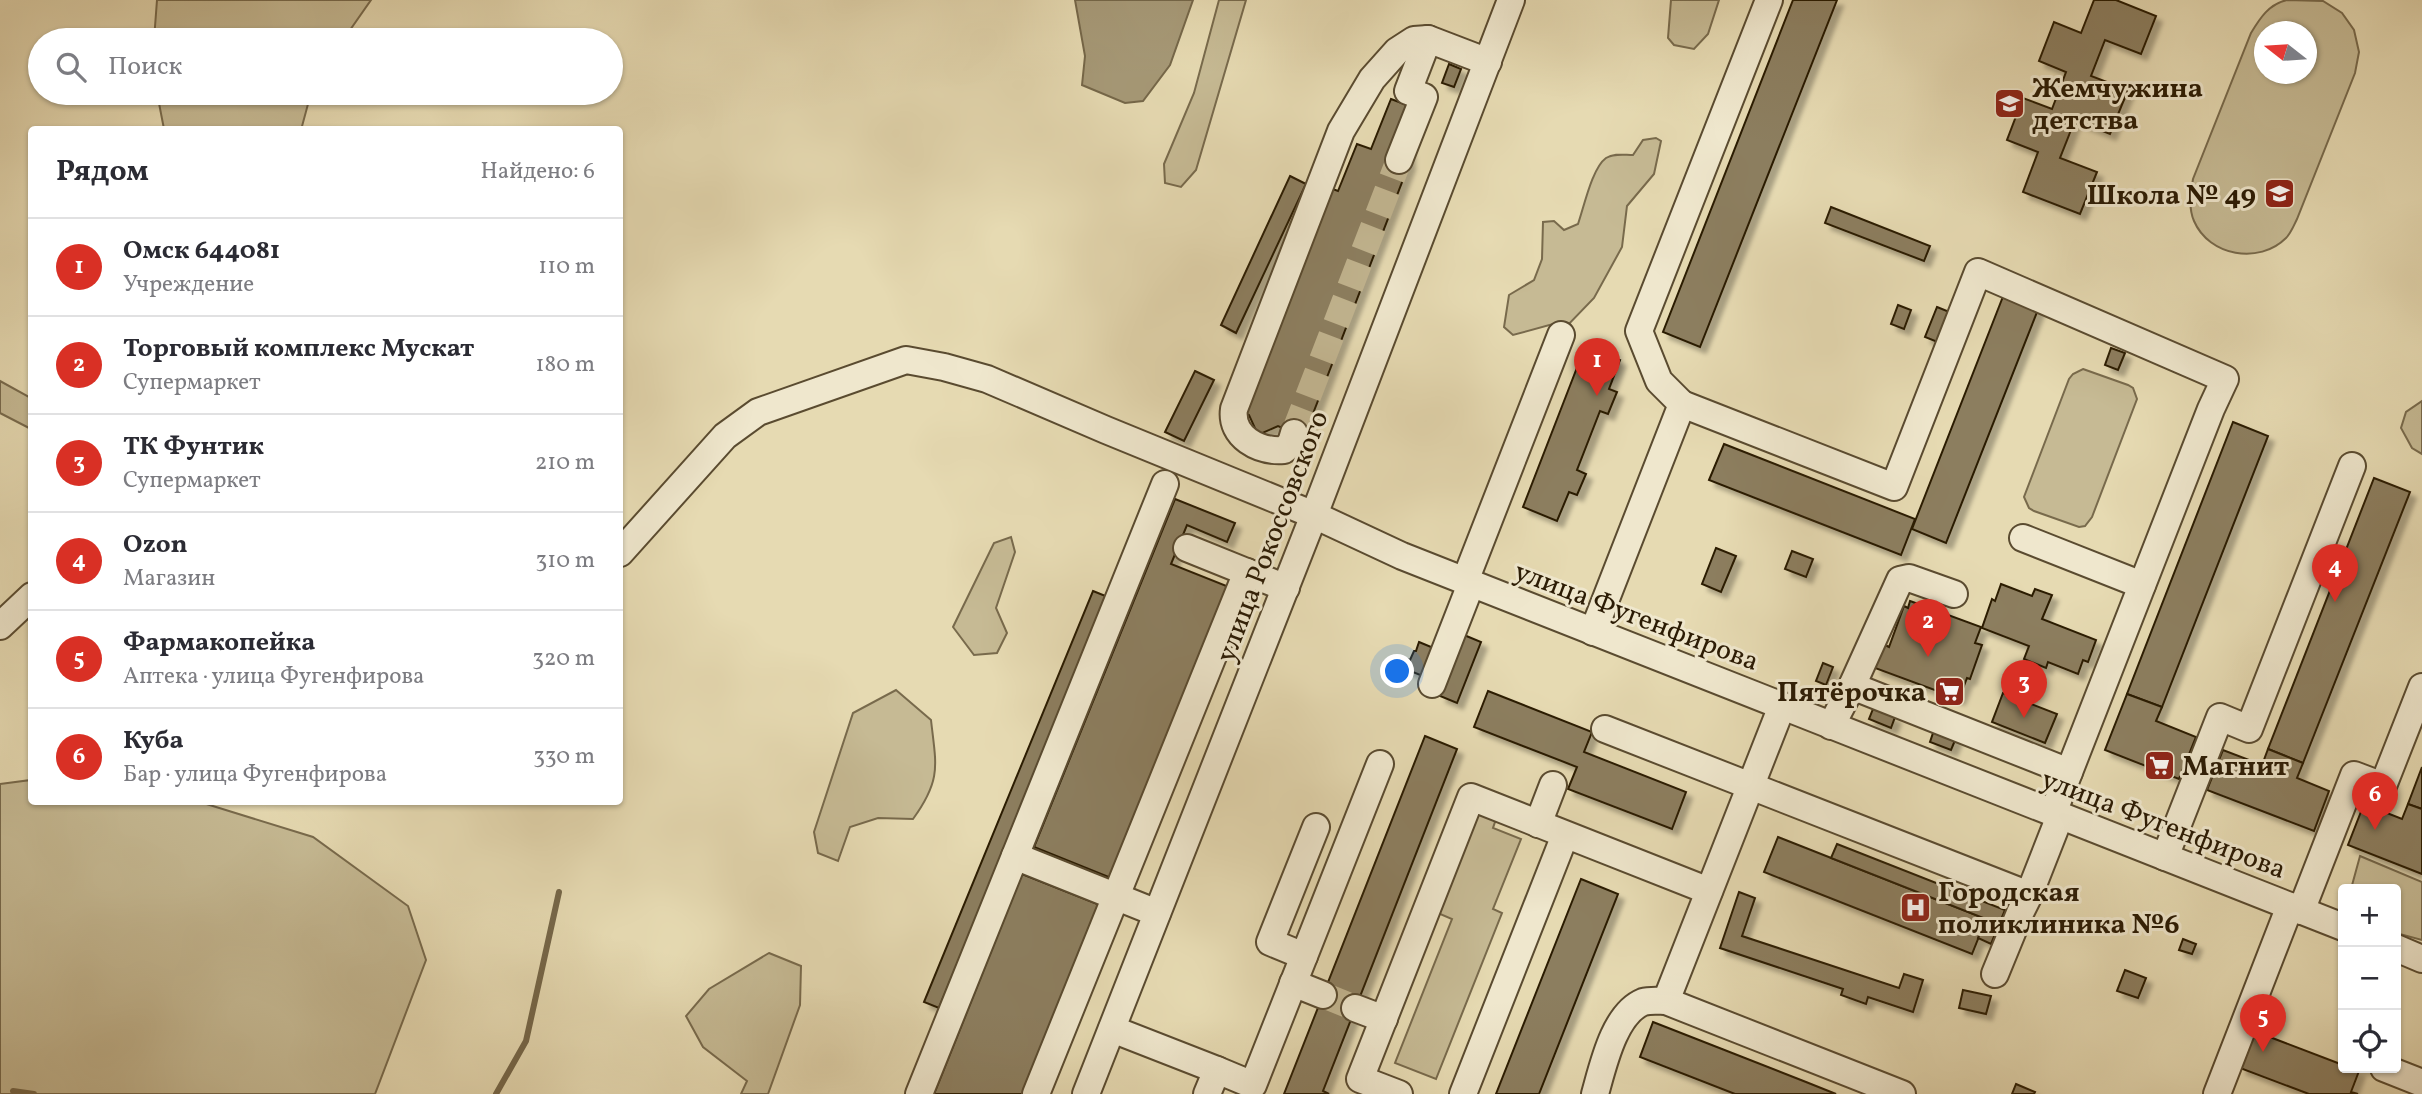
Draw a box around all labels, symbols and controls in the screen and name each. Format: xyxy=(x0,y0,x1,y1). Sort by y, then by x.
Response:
north arrow xyxy=(2254,21,2317,84)
search box xyxy=(28,28,623,105)
icon: search xyxy=(52,48,90,86)
text: Поиск xyxy=(108,49,182,85)
place label: Жемчужина детства xyxy=(2032,70,2203,141)
school or university icon: Жемчужина детства xyxy=(1992,86,2026,120)
text: Рядом xyxy=(56,151,149,193)
text: Найдено: 6 xyxy=(480,156,595,188)
place label: Школа № 49 xyxy=(2087,177,2256,216)
school or university icon: Школа № 49 xyxy=(2262,177,2296,211)
text: Омск 644081 xyxy=(123,233,280,269)
text: 1 xyxy=(74,251,84,283)
text: 110 m xyxy=(538,251,595,283)
text: Учреждение xyxy=(123,269,254,301)
text: Торговый комплекс Мускат xyxy=(123,331,474,367)
pin: 1 xyxy=(1574,338,1620,396)
text: 2 xyxy=(73,349,85,381)
text: 180 m xyxy=(536,349,595,381)
text: Супермаркет xyxy=(123,367,261,399)
street label: улица Рокоссовского xyxy=(1207,406,1339,668)
text: ТК Фунтик xyxy=(123,429,264,465)
text: 3 xyxy=(73,447,85,479)
text: 210 m xyxy=(535,447,595,479)
text: Супермаркет xyxy=(123,465,261,497)
text: Ozon xyxy=(123,527,188,563)
pin: 4 xyxy=(2312,544,2358,602)
text: 4 xyxy=(72,545,86,577)
text: 310 m xyxy=(535,545,595,577)
street label: улица Фугенфирова xyxy=(1508,553,1764,682)
text: Магазин xyxy=(123,563,215,595)
pin: 2 xyxy=(1905,599,1951,657)
text: Фармакопейка xyxy=(123,625,316,661)
text: 5 xyxy=(73,643,85,675)
text: 320 m xyxy=(532,643,595,675)
your location xyxy=(1380,654,1414,688)
pin: 3 xyxy=(2001,660,2047,718)
text: Аптека · улица Фугенфирова xyxy=(123,661,425,693)
place label: Пятёрочка xyxy=(1777,674,1926,713)
supermarket icon: Пятёрочка xyxy=(1932,674,1966,708)
text: Куба xyxy=(123,723,184,759)
text: 6 xyxy=(73,741,85,773)
text: 330 m xyxy=(533,741,595,773)
supermarket icon: Магнит xyxy=(2142,748,2176,782)
place label: Магнит xyxy=(2182,748,2290,787)
text: Бар · улица Фугенфирова xyxy=(123,759,387,791)
street label: улица Фугенфирова xyxy=(2035,761,2291,890)
pin: 6 xyxy=(2352,772,2398,830)
place label: Городская поликлиника №6 xyxy=(1938,874,2180,945)
map controls xyxy=(2338,884,2401,1073)
button: + xyxy=(2338,884,2401,947)
hospital icon: Городская поликлиника №6 xyxy=(1898,890,1932,924)
button: − xyxy=(2338,947,2401,1010)
pin: 5 xyxy=(2240,994,2286,1052)
button: locate xyxy=(2338,1010,2401,1073)

